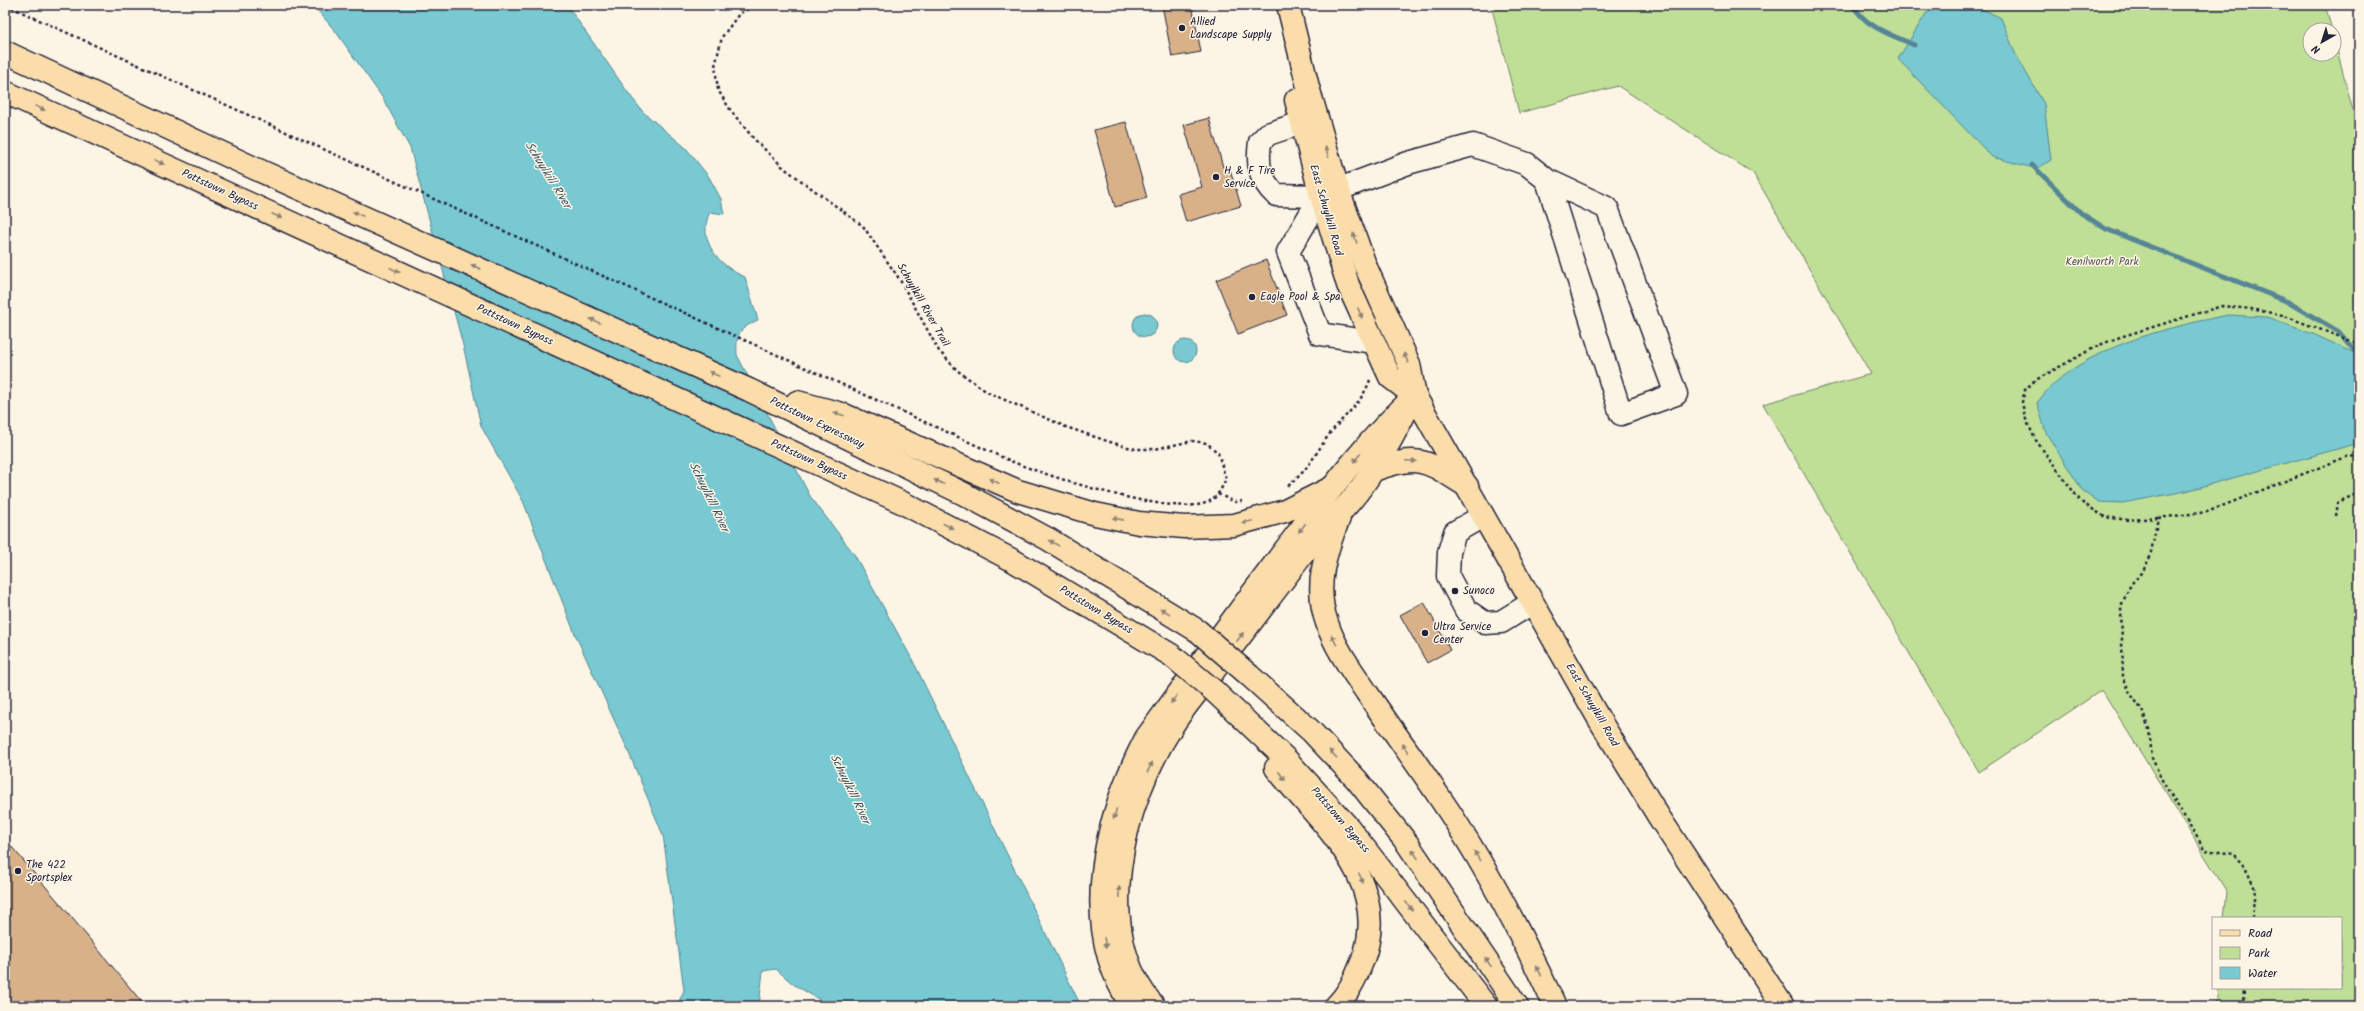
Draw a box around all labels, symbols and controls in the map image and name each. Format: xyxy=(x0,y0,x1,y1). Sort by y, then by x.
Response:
place label: Allied Landscape Supply xyxy=(1190,13,1272,44)
north arrow xyxy=(2302,22,2342,62)
marker: Allied Landscape Supply xyxy=(1177,23,1187,33)
text: N xyxy=(2308,40,2325,58)
one-way arrow xyxy=(35,105,46,111)
water label: Schuylkill River xyxy=(520,138,578,215)
one-way arrow xyxy=(1324,145,1330,157)
one-way arrow xyxy=(153,159,164,165)
place label: H & F Tire Service xyxy=(1224,162,1275,193)
street label: East Schuylkill Road xyxy=(1304,162,1348,258)
street label: Pottstown Bypass xyxy=(179,164,262,216)
marker: H & F Tire Service xyxy=(1211,172,1221,182)
one-way arrow xyxy=(352,211,363,217)
one-way arrow xyxy=(271,213,283,219)
one-way arrow xyxy=(1352,232,1358,244)
park label: Kenilworth Park xyxy=(2065,253,2139,271)
street label: Schuylkill River Trail xyxy=(892,260,954,350)
one-way arrow xyxy=(470,264,482,270)
one-way arrow xyxy=(390,267,401,273)
place label: Eagle Pool & Spa xyxy=(1260,288,1340,306)
marker: Eagle Pool & Spa xyxy=(1247,292,1257,302)
street label: Pottstown Bypass xyxy=(474,299,557,351)
one-way arrow xyxy=(1357,308,1363,319)
one-way arrow xyxy=(589,317,601,324)
one-way arrow xyxy=(1403,352,1409,364)
one-way arrow xyxy=(708,371,719,377)
street label: Pottstown Expressway xyxy=(767,392,868,454)
one-way arrow xyxy=(832,410,844,416)
street label: Pottstown Bypass xyxy=(768,434,851,486)
one-way arrow xyxy=(1352,452,1361,463)
one-way arrow xyxy=(1405,457,1417,464)
water label: Schuylkill River xyxy=(684,459,736,538)
one-way arrow xyxy=(988,478,999,484)
one-way arrow xyxy=(933,479,945,485)
one-way arrow xyxy=(1112,516,1124,522)
one-way arrow xyxy=(1241,520,1253,526)
one-way arrow xyxy=(1298,522,1306,533)
one-way arrow xyxy=(942,523,954,530)
one-way arrow xyxy=(1049,539,1059,547)
street label: Pottstown Bypass xyxy=(1056,581,1136,639)
place label: Sunoco xyxy=(1463,582,1495,600)
marker: Sunoco xyxy=(1450,586,1460,596)
one-way arrow xyxy=(1159,607,1171,614)
place label: Ultra Service Center xyxy=(1433,618,1491,649)
marker: Ultra Service Center xyxy=(1420,628,1430,638)
one-way arrow xyxy=(1235,632,1244,643)
one-way arrow xyxy=(1331,634,1337,645)
street label: East Schuylkill Road xyxy=(1561,660,1624,751)
one-way arrow xyxy=(1170,694,1178,705)
one-way arrow xyxy=(1402,743,1410,753)
one-way arrow xyxy=(1328,749,1338,759)
water label: Schuylkill River xyxy=(825,751,877,830)
one-way arrow xyxy=(1147,761,1153,772)
one-way arrow xyxy=(1277,770,1286,781)
street label: Pottstown Bypass xyxy=(1306,783,1374,857)
one-way arrow xyxy=(1112,808,1118,820)
one-way arrow xyxy=(1411,849,1419,859)
one-way arrow xyxy=(1474,850,1481,862)
place label: The 422 Sportsplex xyxy=(26,856,73,887)
marker: The 422 Sportsplex xyxy=(13,866,23,876)
one-way arrow xyxy=(1358,873,1364,885)
one-way arrow xyxy=(1116,885,1122,898)
one-way arrow xyxy=(1404,900,1413,911)
legend xyxy=(2212,917,2342,989)
text: Road xyxy=(2248,924,2273,943)
one-way arrow xyxy=(1102,937,1108,949)
text: Park xyxy=(2248,944,2270,963)
one-way arrow xyxy=(1484,957,1492,967)
text: Water xyxy=(2248,964,2278,983)
one-way arrow xyxy=(1536,965,1542,977)

